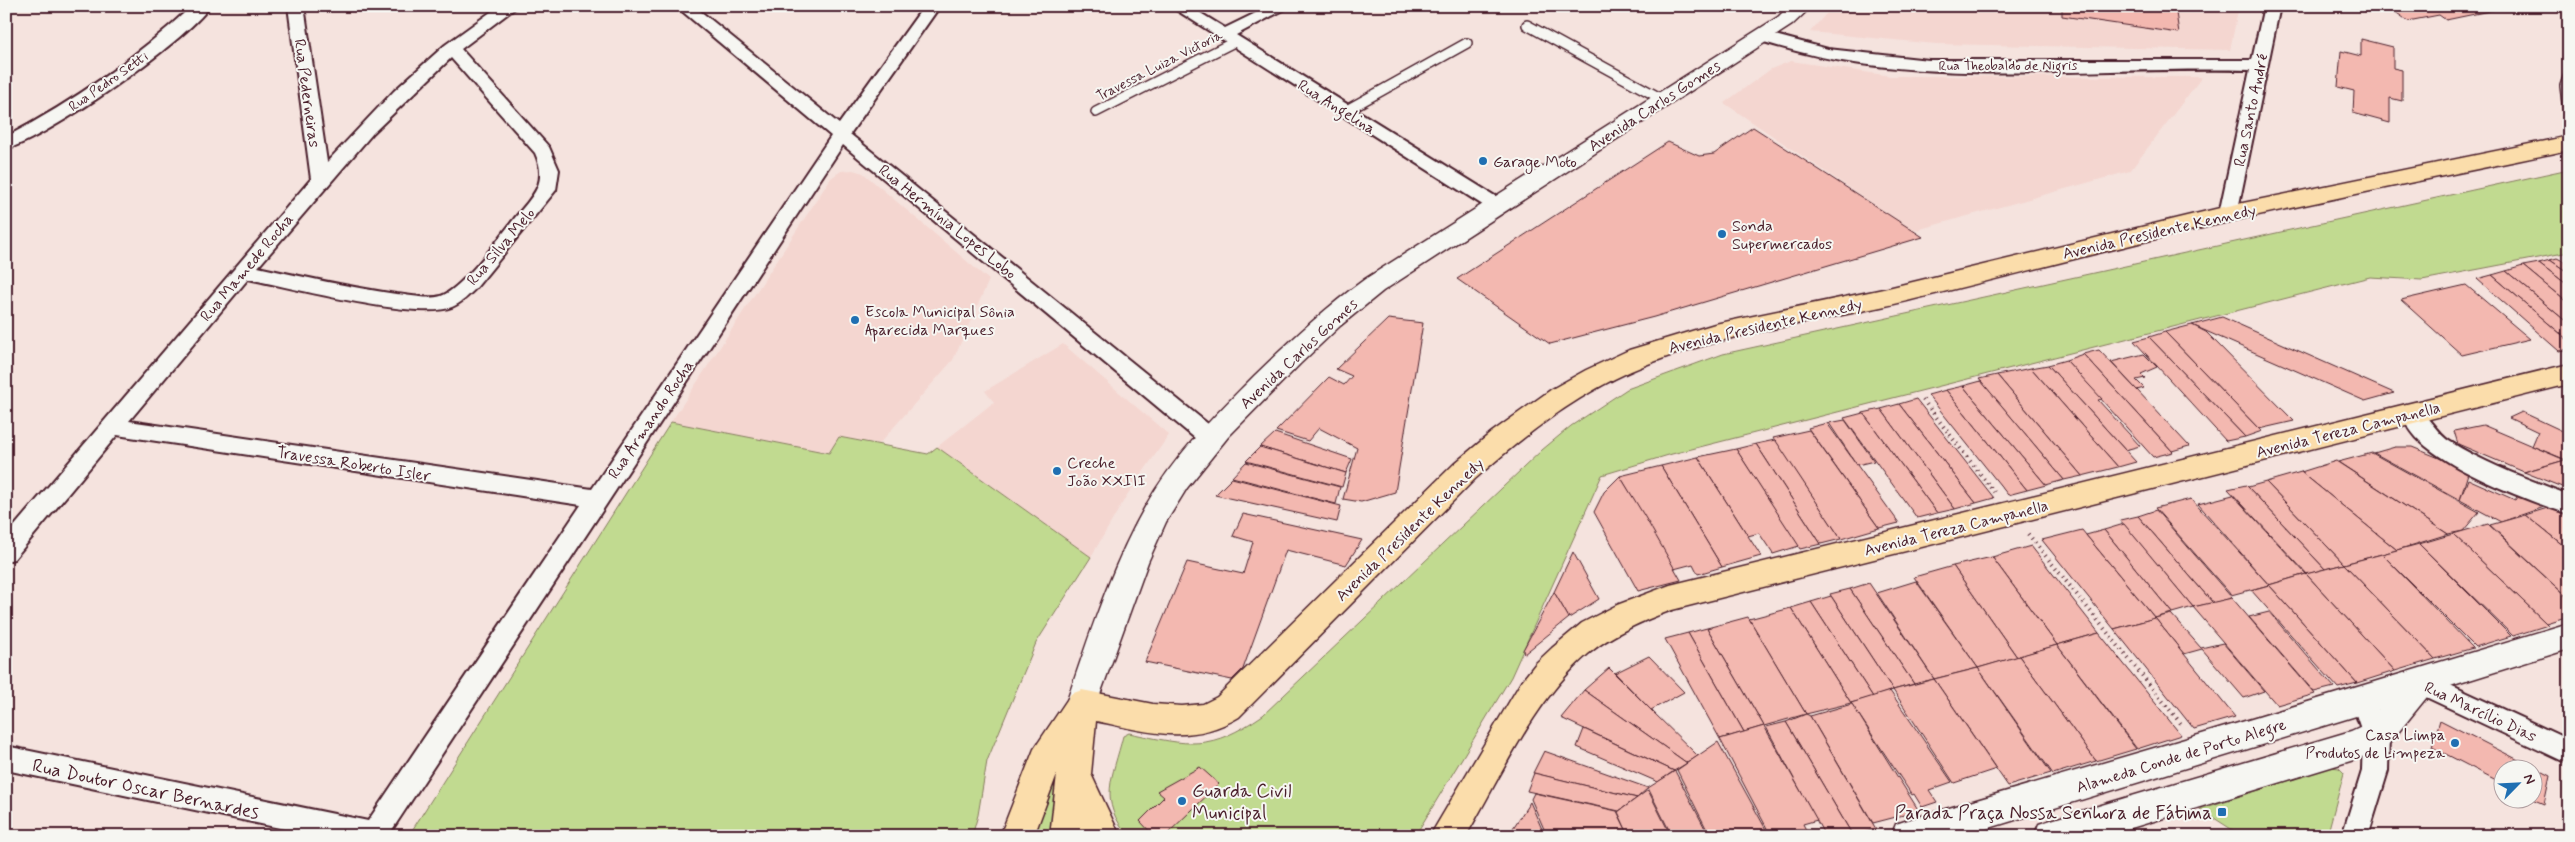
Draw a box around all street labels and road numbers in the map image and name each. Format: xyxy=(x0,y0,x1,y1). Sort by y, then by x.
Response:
street label: Travessa Luiza Victoria xyxy=(1093,26,1226,105)
street label: Rua Pederneiras xyxy=(289,38,325,149)
street label: Rua Pedro Setti xyxy=(65,48,152,116)
street label: Rua Santo André xyxy=(2229,52,2274,169)
street label: Avenida Carlos Gomes xyxy=(1585,56,1725,157)
street label: Rua Theobaldo de Nigris xyxy=(1939,57,2077,77)
street label: Rua Angelina xyxy=(1293,75,1379,140)
street label: Rua Hermínia Lopes Lobo xyxy=(874,160,1020,284)
street label: Avenida Presidente Kennedy xyxy=(2061,200,2258,265)
street label: Rua Silva Melo xyxy=(462,204,540,290)
street label: Rua Mamede Rocha xyxy=(196,210,299,326)
street label: Avenida Carlos Gomes xyxy=(1236,294,1362,414)
street label: Avenida Presidente Kennedy xyxy=(1667,294,1864,359)
street label: Rua Armando Rocha xyxy=(604,356,699,483)
street label: Avenida Tereza Campanella xyxy=(2254,397,2443,463)
street label: Travessa Roberto Isler xyxy=(275,442,433,487)
street label: Avenida Presidente Kennedy xyxy=(1332,454,1488,606)
street label: Avenida Tereza Campanella xyxy=(1862,495,2051,561)
street label: Rua Marcílio Dias xyxy=(2421,677,2540,748)
street label: Alameda Conde de Porto Alegre xyxy=(2074,714,2290,799)
street label: Rua Doutor Oscar Bernardes xyxy=(30,753,261,826)

